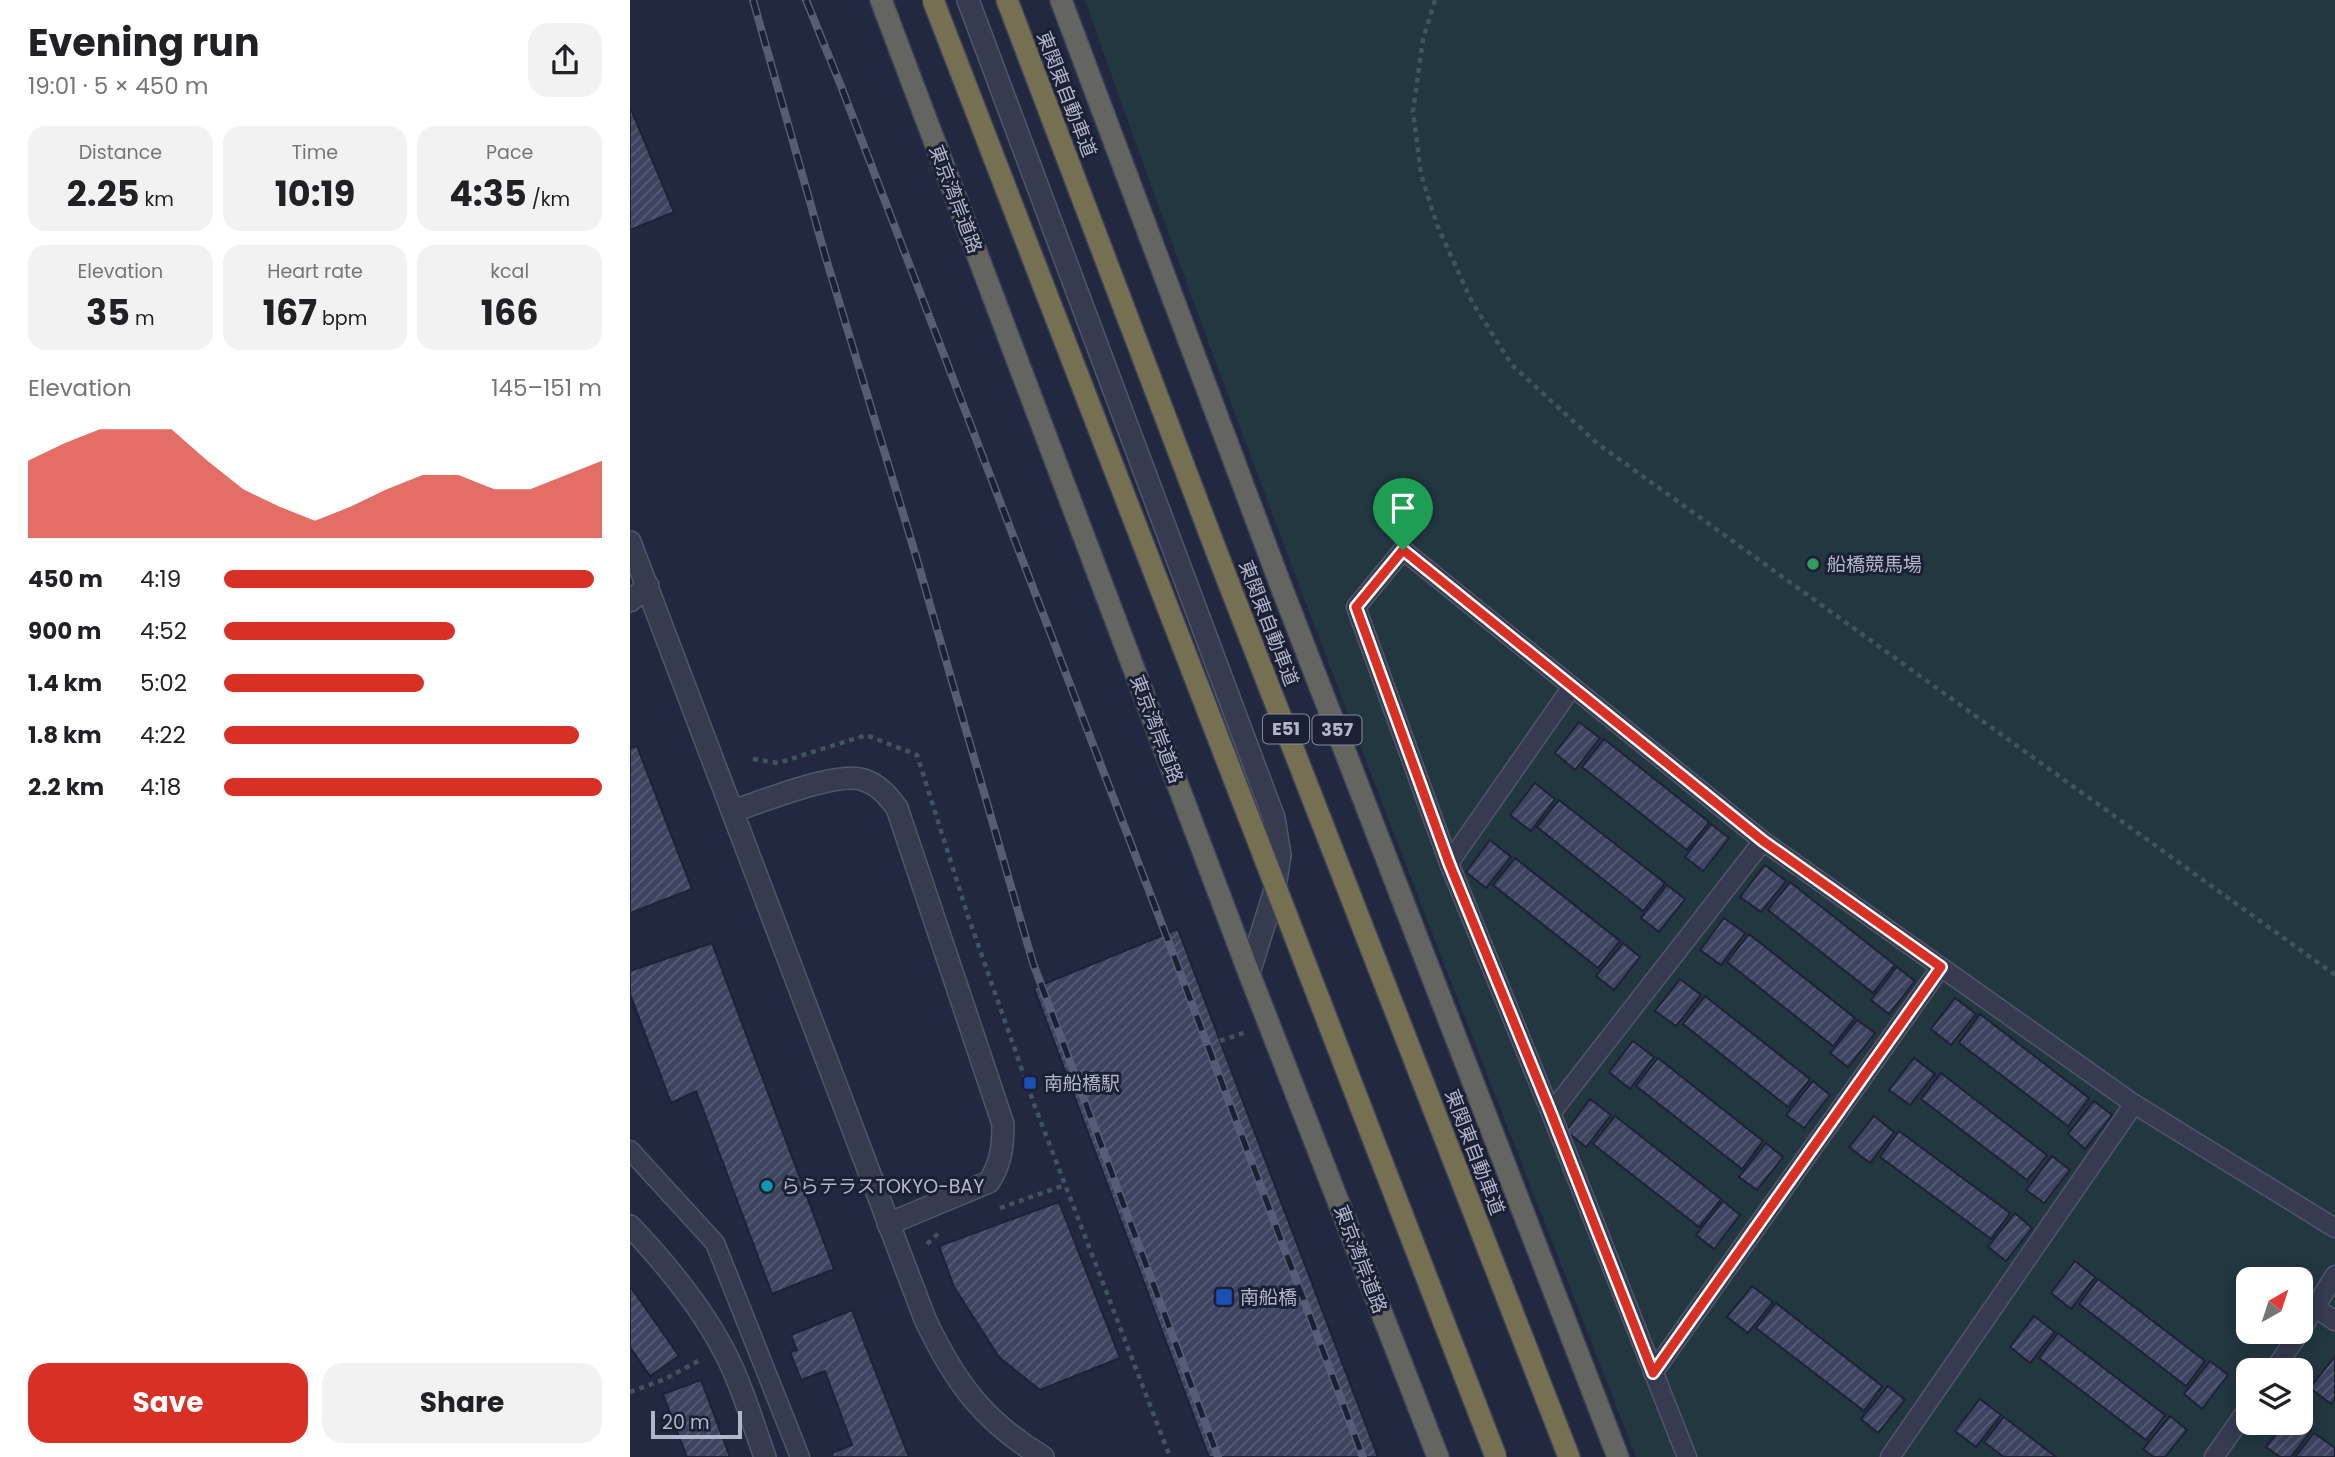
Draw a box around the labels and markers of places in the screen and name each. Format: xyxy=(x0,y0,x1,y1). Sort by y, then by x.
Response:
pin xyxy=(1373,478,1433,550)
place label: 船橋競馬場 xyxy=(1827,551,1922,578)
marker: 船橋競馬場 xyxy=(1805,556,1821,572)
place label: 南船橋駅 xyxy=(1044,1070,1120,1097)
marker: 南船橋駅 xyxy=(1022,1075,1038,1091)
place label: ららテラスTOKYO-BAY xyxy=(781,1173,984,1200)
marker: ららテラスTOKYO-BAY xyxy=(759,1178,775,1194)
place label: 南船橋 xyxy=(1240,1284,1297,1311)
marker: 南船橋 xyxy=(1214,1287,1234,1307)

